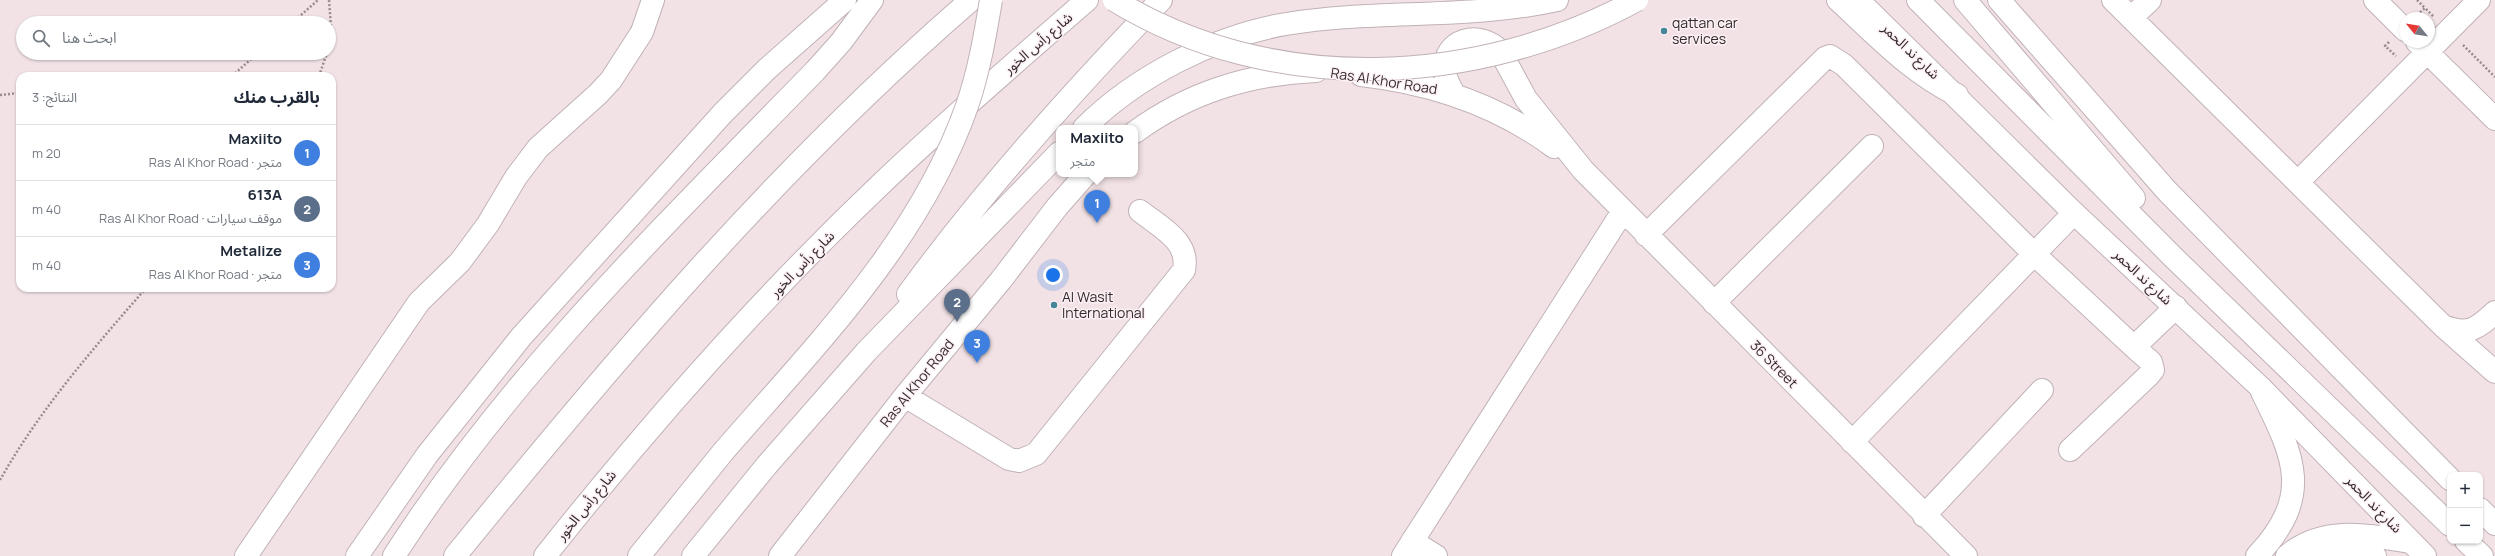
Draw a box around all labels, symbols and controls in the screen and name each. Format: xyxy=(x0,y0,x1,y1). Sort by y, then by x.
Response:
street label: شارع رأس الخور xyxy=(998,7,1078,80)
north arrow xyxy=(2399,12,2435,48)
place label: qattan car services xyxy=(1672,13,1738,48)
search box xyxy=(16,16,336,60)
street label: شارع ند الحمر xyxy=(1876,18,1944,84)
marker: qattan car services xyxy=(1659,26,1669,36)
icon: search xyxy=(30,27,52,49)
text: ابحث هنا xyxy=(62,27,117,48)
street label: Ras Al Khor Road xyxy=(1329,63,1439,98)
text: بالقرب منك xyxy=(234,85,320,108)
text: النتائج: 3 xyxy=(32,88,77,106)
popup xyxy=(1056,125,1138,177)
text: Maxiito xyxy=(1070,127,1124,148)
text: Maxiito xyxy=(228,128,282,149)
text: 20 m xyxy=(32,144,61,162)
text: 1 xyxy=(304,144,310,162)
text: متجر xyxy=(1070,152,1095,170)
text: متجر · Ras Al Khor Road xyxy=(149,153,282,171)
text: 613A xyxy=(248,184,282,205)
pin: 1 xyxy=(1084,190,1110,223)
text: 40 m xyxy=(32,200,61,218)
text: 2 xyxy=(303,200,311,218)
text: موقف سيارات · Ras Al Khor Road xyxy=(99,209,282,227)
street label: شارع رأس الخور xyxy=(764,226,840,303)
text: Metalize xyxy=(220,240,282,261)
street label: شارع ند الحمر xyxy=(2108,244,2177,310)
text: 40 m xyxy=(32,256,61,274)
text: 3 xyxy=(303,256,311,274)
text: متجر · Ras Al Khor Road xyxy=(149,265,282,283)
your location xyxy=(1043,265,1063,285)
place label: Al Wasit International xyxy=(1062,287,1145,322)
pin: 2 xyxy=(944,289,970,322)
marker: Al Wasit International xyxy=(1049,300,1059,310)
pin: 3 xyxy=(964,330,990,363)
street label: Ras Al Khor Road xyxy=(875,335,958,430)
street label: 36 Street xyxy=(1746,336,1803,392)
street label: شارع رأس الخور xyxy=(551,465,621,546)
street label: شارع ند الحمر xyxy=(2340,470,2407,538)
map controls xyxy=(2447,472,2483,544)
button: + xyxy=(2447,472,2483,508)
button: − xyxy=(2447,508,2483,544)

